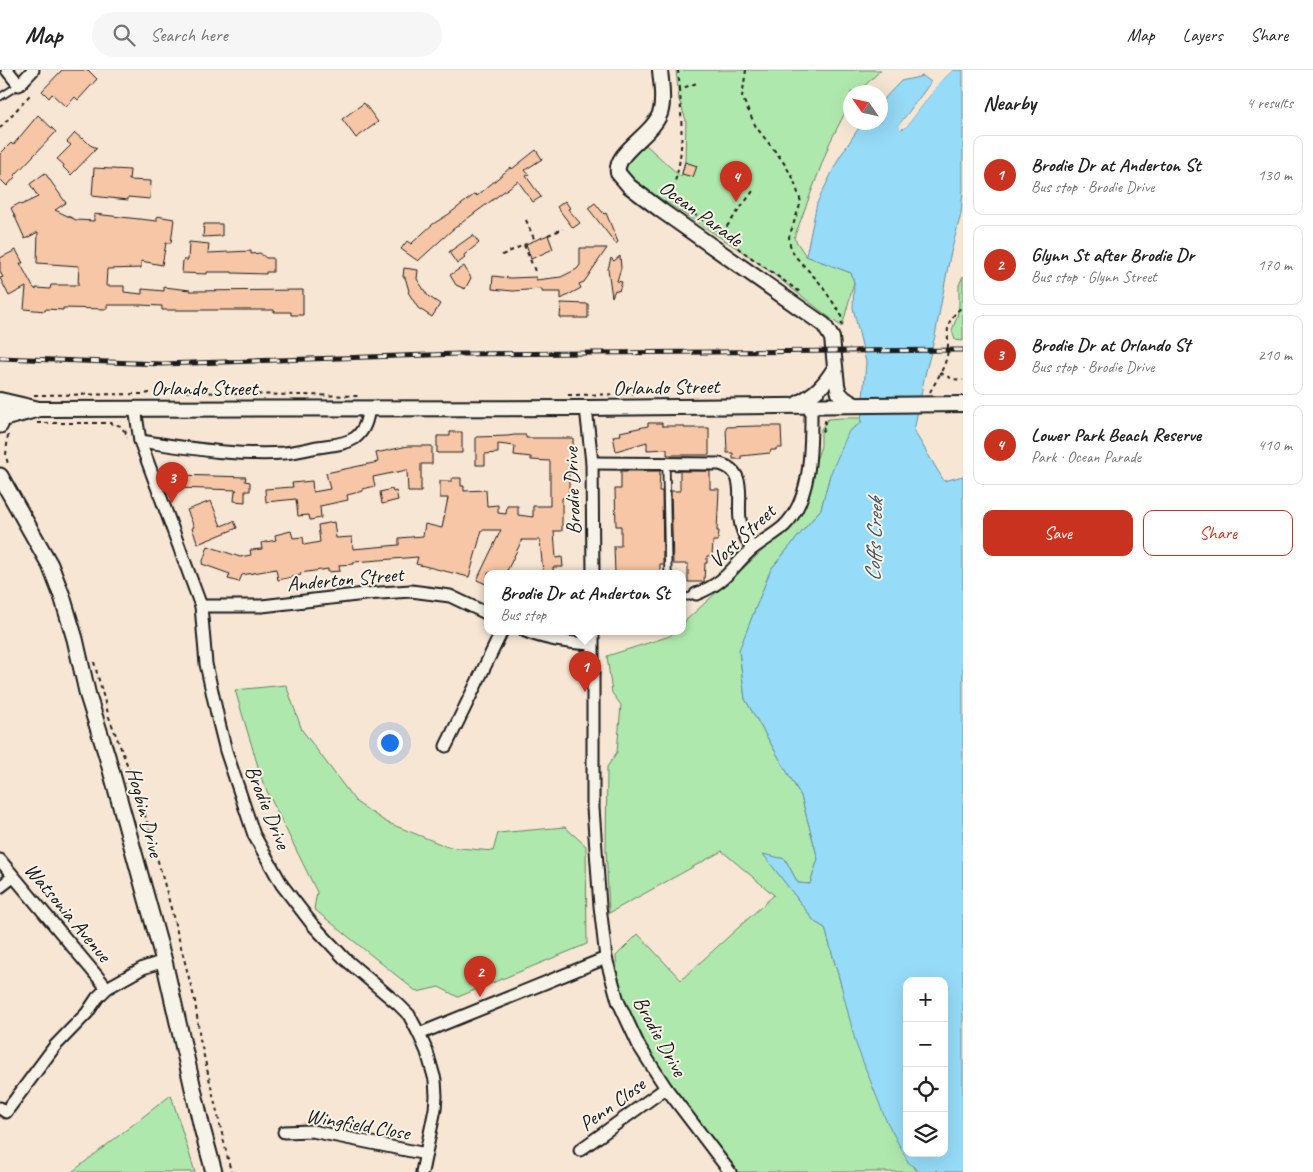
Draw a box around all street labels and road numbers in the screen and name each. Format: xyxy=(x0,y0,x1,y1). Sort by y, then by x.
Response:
street label: Ocean Parade xyxy=(654,174,749,253)
street label: Orlando Street xyxy=(613,373,721,401)
street label: Orlando Street xyxy=(151,375,259,401)
street label: Brodie Drive xyxy=(557,446,587,535)
street label: Vost Street xyxy=(703,497,782,573)
street label: Anderton Street xyxy=(286,561,406,597)
street label: Brodie Drive xyxy=(240,762,297,854)
street label: Hogbin Drive xyxy=(121,764,170,862)
street label: Watsonia Avenue xyxy=(19,857,118,969)
street label: Brodie Drive xyxy=(627,991,693,1082)
street label: Penn Close xyxy=(574,1071,651,1137)
street label: Wingfield Close xyxy=(304,1102,414,1146)

